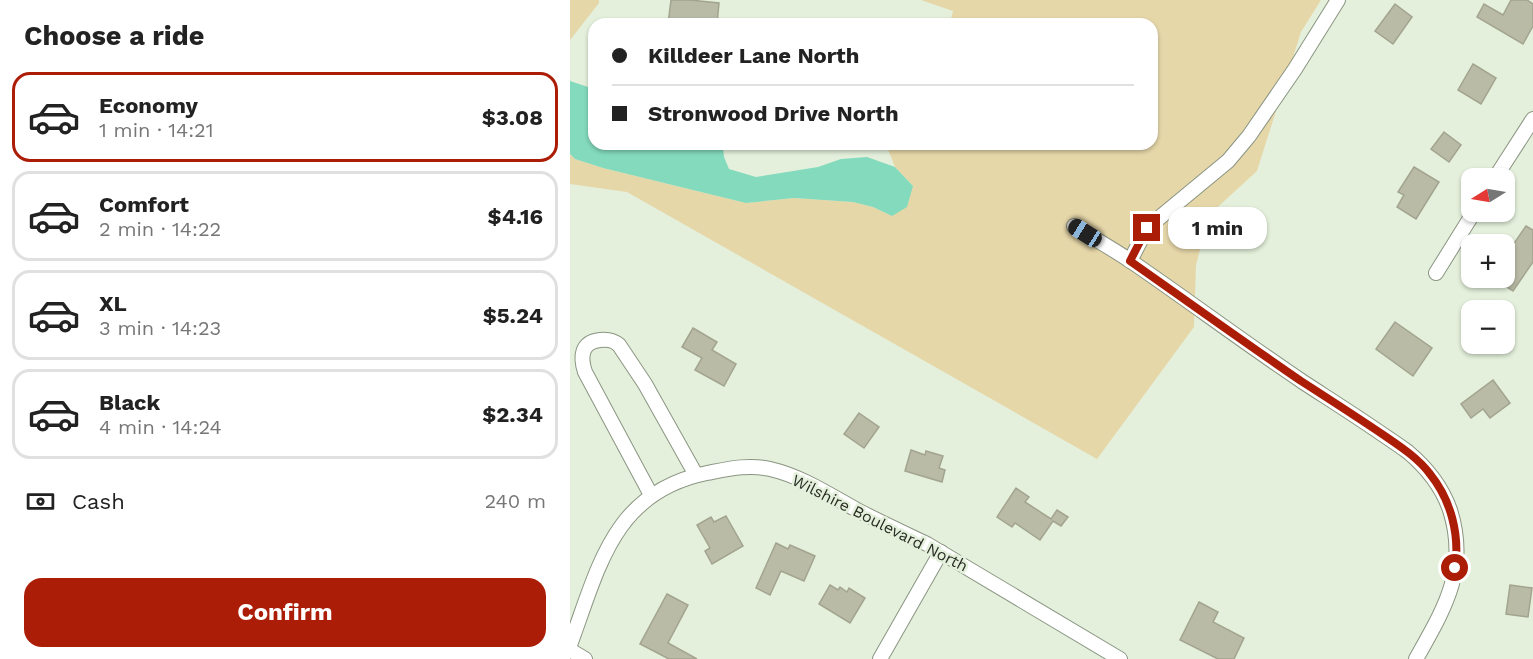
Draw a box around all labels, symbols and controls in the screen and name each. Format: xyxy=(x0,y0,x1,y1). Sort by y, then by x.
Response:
text: Choose a ride xyxy=(24,20,204,52)
text: Killdeer Lane North xyxy=(648,43,860,68)
icon: car xyxy=(27,90,81,144)
text: Economy xyxy=(99,93,198,118)
text: Stronwood Drive North xyxy=(648,101,899,126)
text: $3.08 xyxy=(482,105,543,130)
text: 1 min · 14:21 xyxy=(99,118,214,142)
north arrow xyxy=(1461,168,1515,222)
map controls xyxy=(1461,168,1515,354)
icon: car xyxy=(27,189,81,243)
text: Comfort xyxy=(99,192,189,217)
text: $4.16 xyxy=(488,204,543,229)
callout: 1 min xyxy=(1168,207,1267,249)
route end xyxy=(1133,214,1160,241)
car xyxy=(1065,216,1105,250)
text: 1 min xyxy=(1192,216,1243,240)
text: 2 min · 14:22 xyxy=(99,217,221,241)
button: + xyxy=(1461,234,1515,288)
icon: car xyxy=(27,288,81,342)
text: XL xyxy=(99,291,127,316)
button: − xyxy=(1461,300,1515,354)
text: $5.24 xyxy=(483,303,543,328)
text: 3 min · 14:23 xyxy=(99,316,221,340)
icon: car xyxy=(27,387,81,441)
text: Black xyxy=(99,390,160,415)
text: $2.34 xyxy=(482,402,543,427)
text: 4 min · 14:24 xyxy=(99,415,222,439)
street label: Wilshire Boulevard North xyxy=(789,470,971,576)
icon: cash xyxy=(24,485,57,518)
text: Cash xyxy=(72,489,125,514)
text: 240 m xyxy=(484,489,546,513)
route start xyxy=(1441,554,1468,581)
button: Confirm xyxy=(24,578,546,647)

